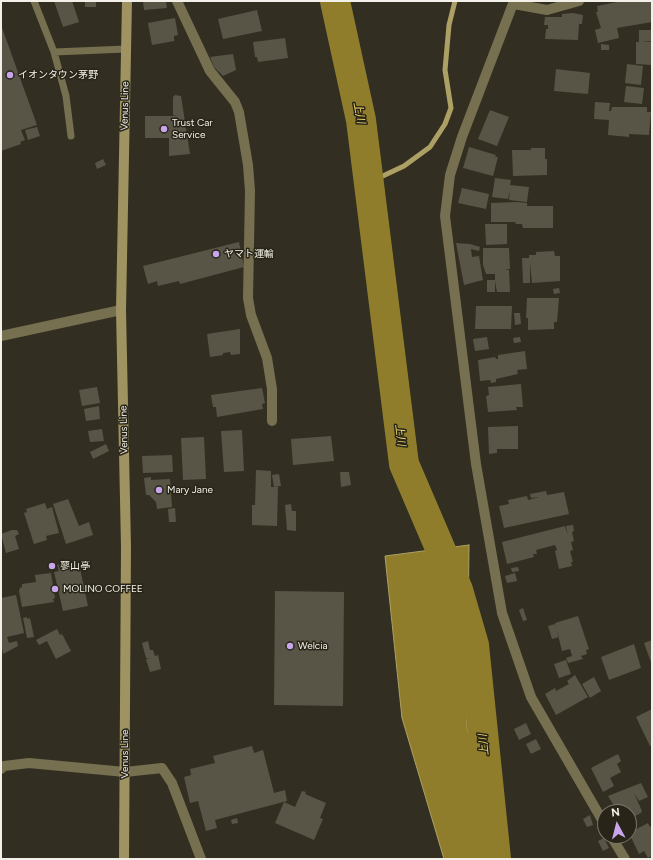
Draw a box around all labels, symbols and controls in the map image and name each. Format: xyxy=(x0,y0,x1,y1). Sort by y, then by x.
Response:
place label: イオンタウン茅野 xyxy=(18,69,98,81)
marker: イオンタウン茅野 xyxy=(5,70,15,80)
street label: Venus Line xyxy=(119,81,131,131)
water label: 上川 xyxy=(350,101,368,125)
place label: Trust Car Service xyxy=(172,117,213,140)
marker: Trust Car Service xyxy=(159,124,169,134)
place label: ヤマト運輸 xyxy=(224,248,274,260)
marker: ヤマト運輸 xyxy=(211,249,221,259)
street label: Venus Line xyxy=(118,405,130,455)
water label: 上川 xyxy=(392,423,408,447)
place label: Mary Jane xyxy=(167,484,213,496)
marker: Mary Jane xyxy=(154,485,164,495)
place label: 蓼山亭 xyxy=(60,560,90,572)
marker: 蓼山亭 xyxy=(47,561,57,571)
place label: MOLINO COFFEE xyxy=(63,583,143,595)
marker: MOLINO COFFEE xyxy=(50,584,60,594)
place label: Welcia xyxy=(298,640,328,652)
marker: Welcia xyxy=(285,641,295,651)
street label: Venus Line xyxy=(119,730,131,778)
water label: 上川 xyxy=(476,733,492,757)
north arrow xyxy=(597,804,637,844)
text: N xyxy=(611,806,621,820)

